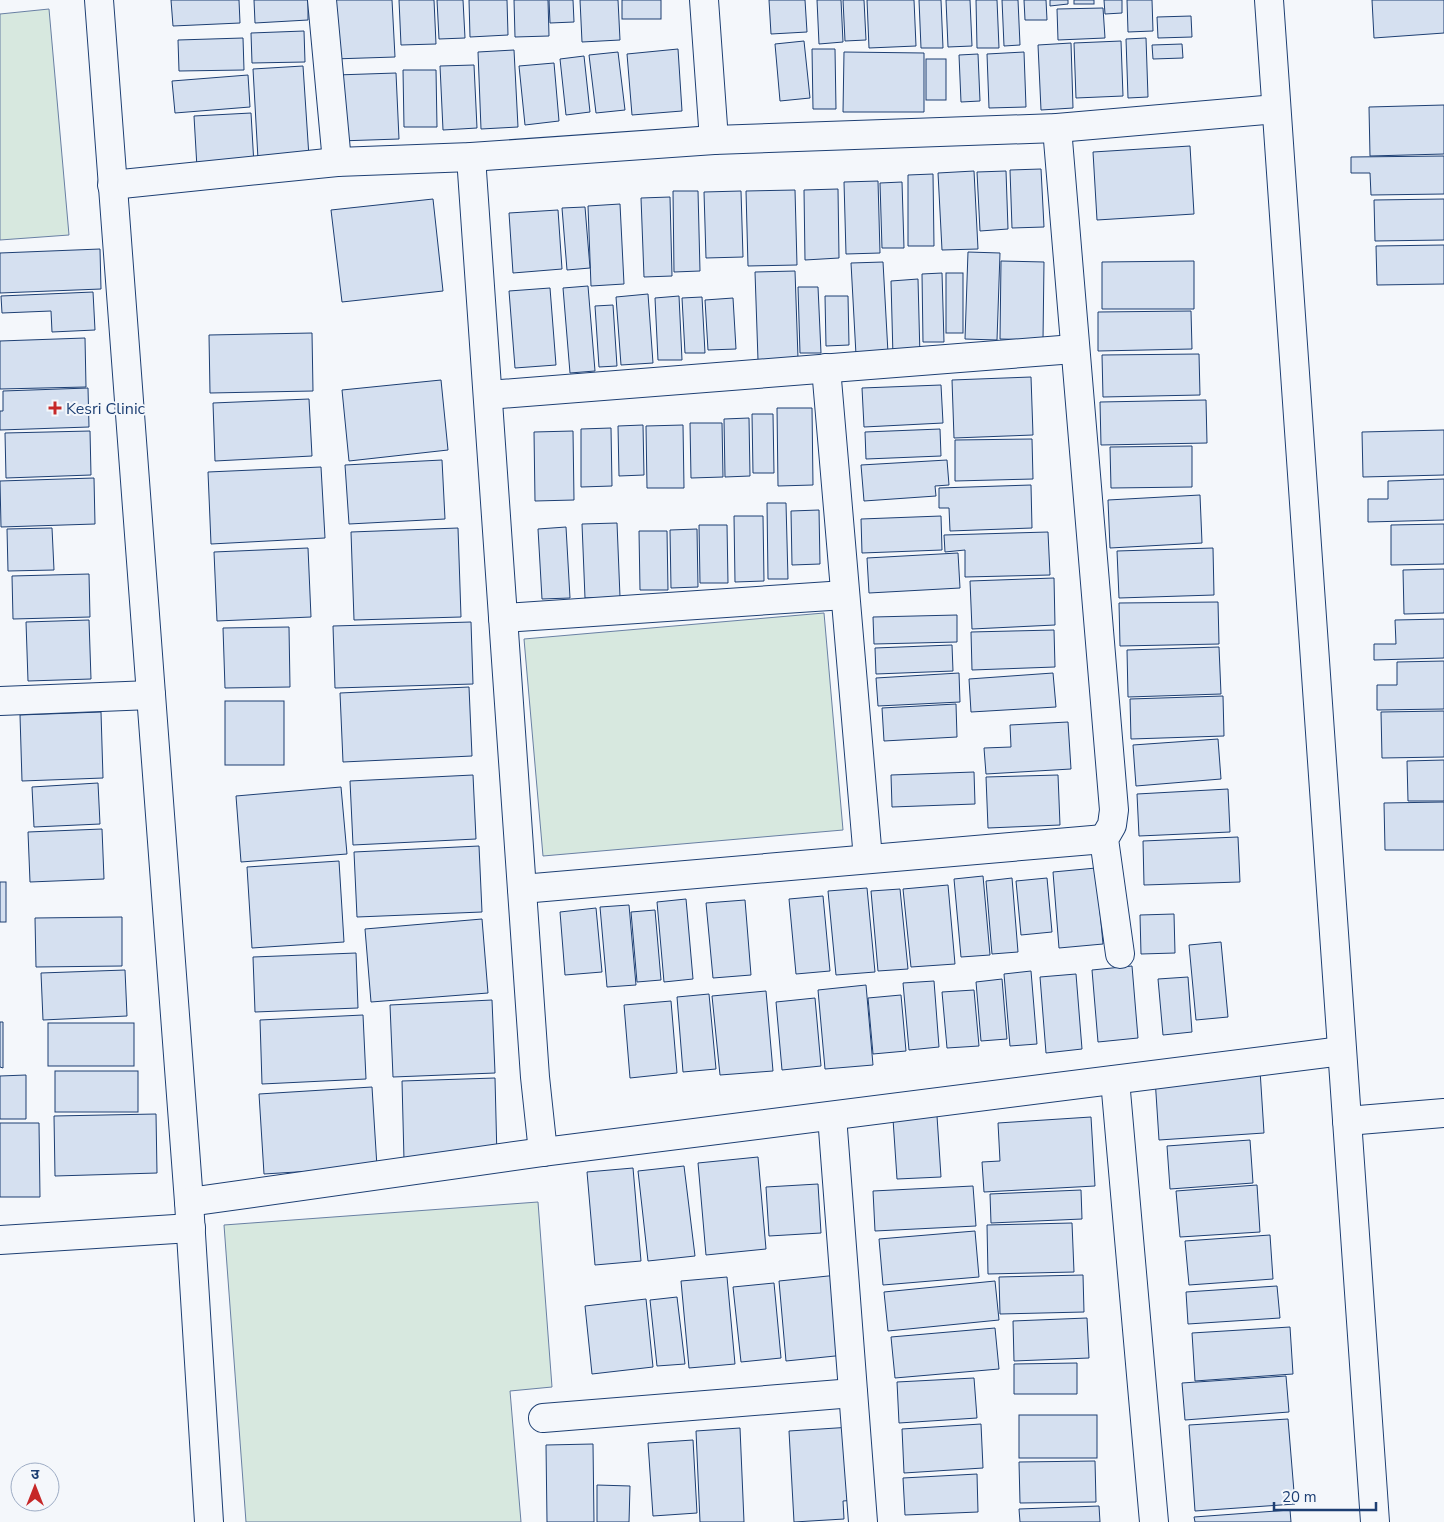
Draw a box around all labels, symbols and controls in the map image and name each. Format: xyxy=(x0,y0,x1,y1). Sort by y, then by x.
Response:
place label: Kesri Clinic xyxy=(66,398,146,420)
marker: Kesri Clinic xyxy=(48,401,62,415)
north arrow xyxy=(10,1462,60,1512)
text: उ xyxy=(31,1465,40,1484)
scale bar xyxy=(1274,1480,1376,1512)
text: 20 m xyxy=(1282,1487,1317,1507)

